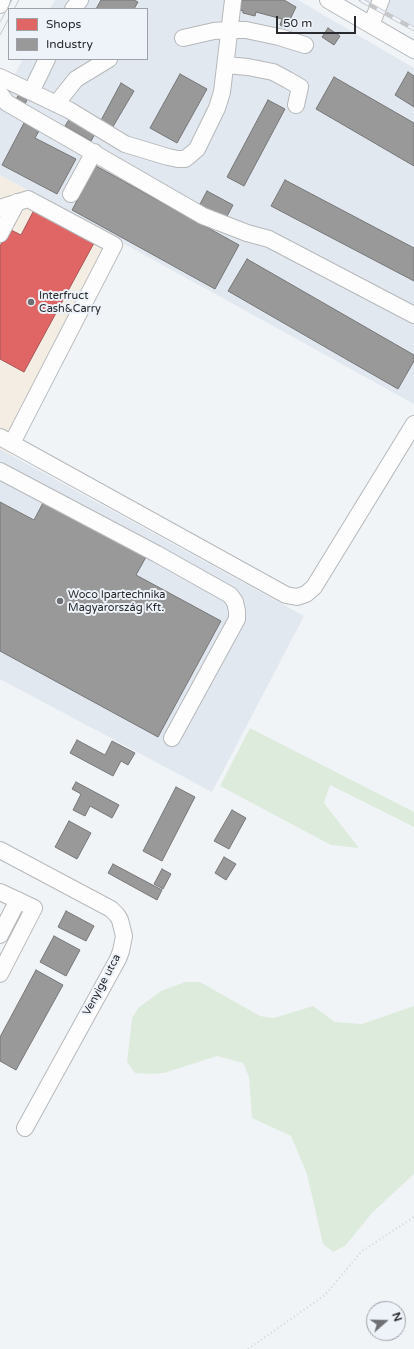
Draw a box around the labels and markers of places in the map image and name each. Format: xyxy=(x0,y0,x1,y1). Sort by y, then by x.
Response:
place label: Interfruct Cash&Carry xyxy=(39,289,101,315)
marker: Interfruct Cash&Carry xyxy=(26,297,36,307)
place label: Woco Ipartechnika Magyarország Kft. xyxy=(68,588,165,614)
marker: Woco Ipartechnika Magyarország Kft. xyxy=(55,596,65,606)

